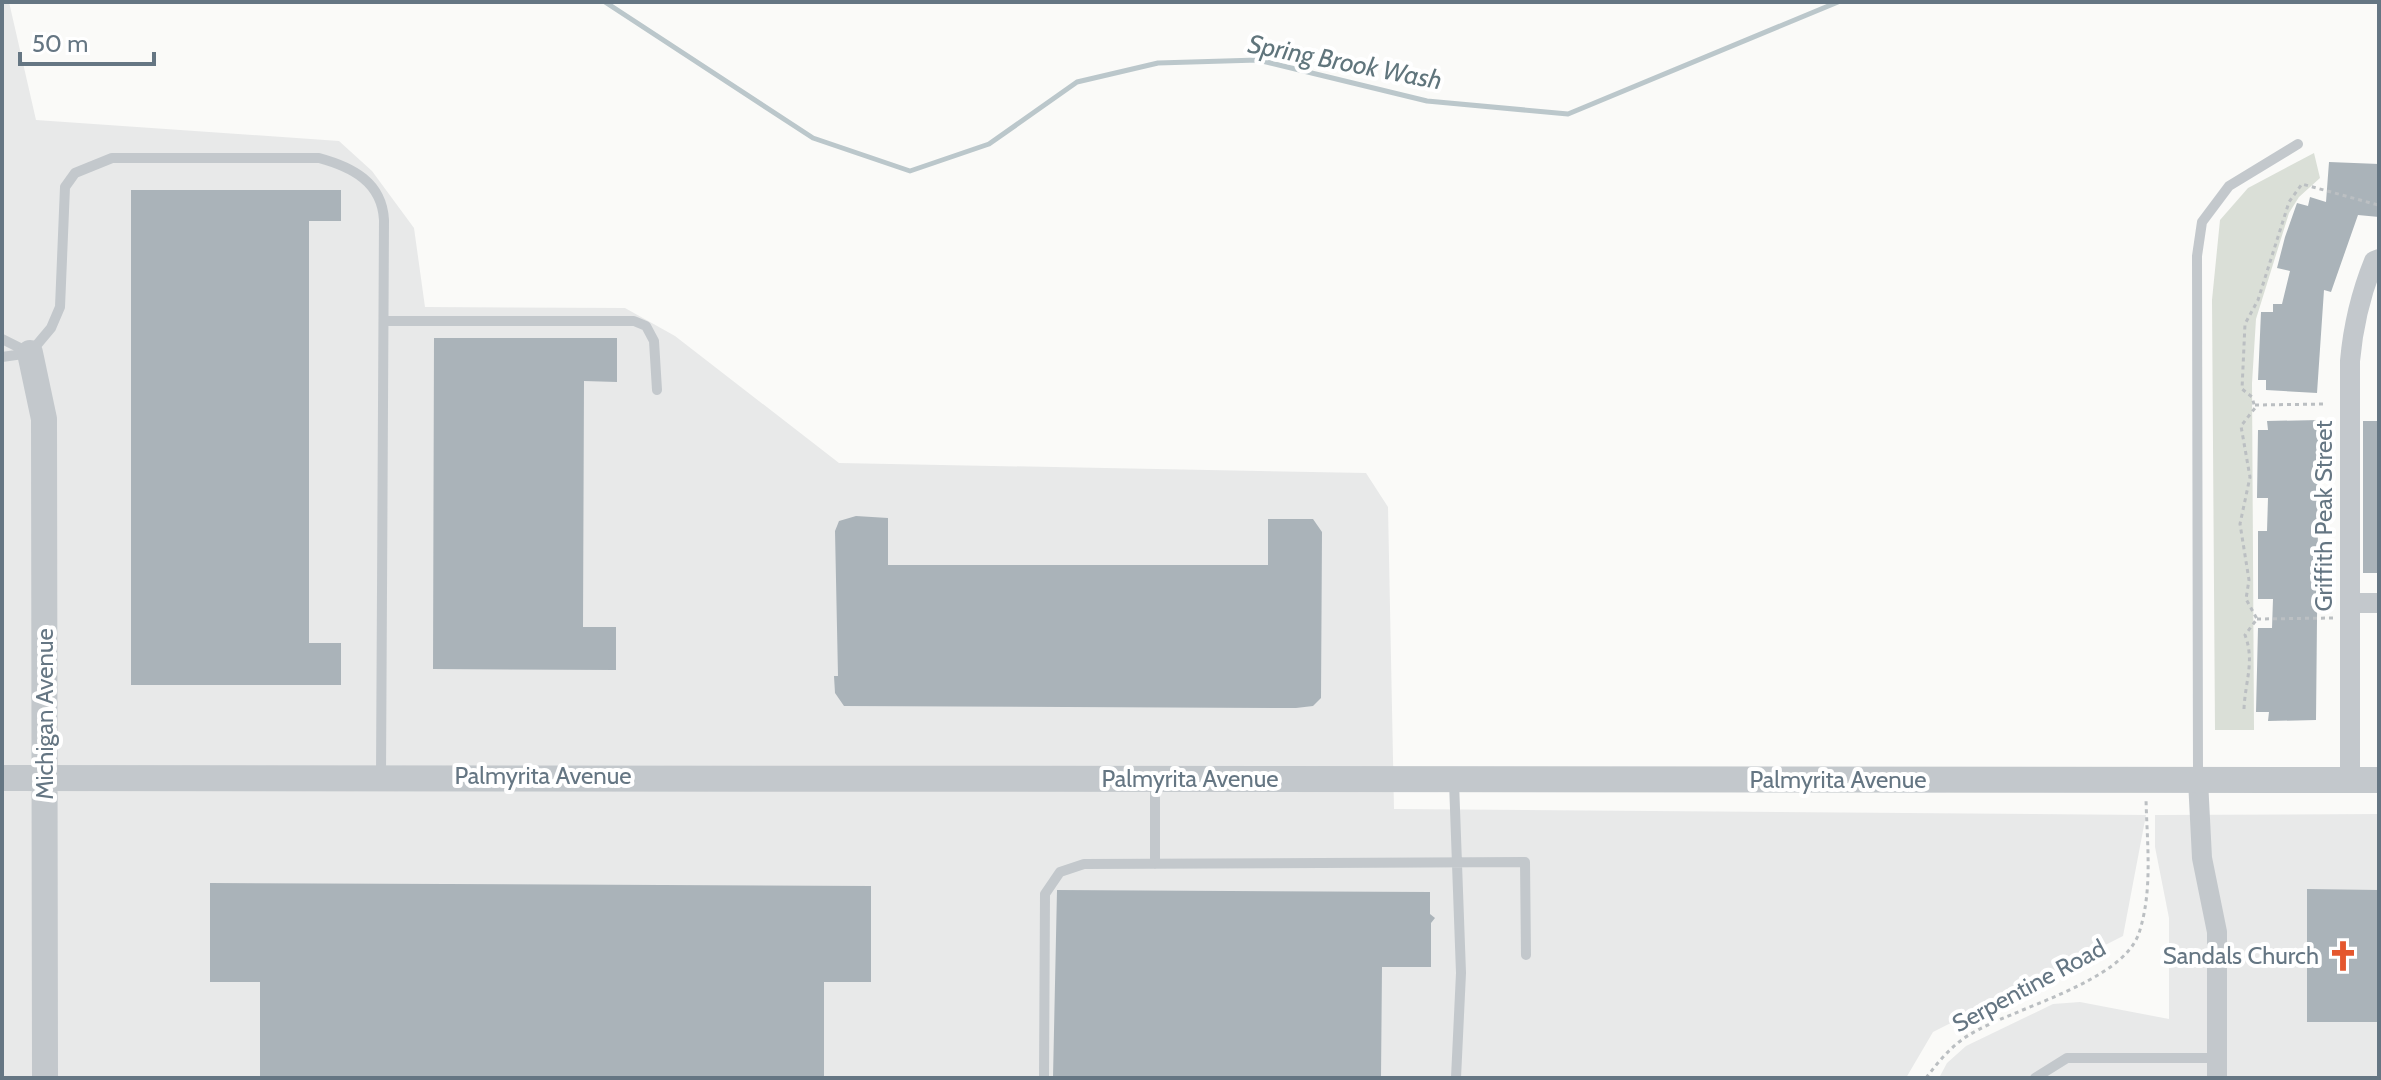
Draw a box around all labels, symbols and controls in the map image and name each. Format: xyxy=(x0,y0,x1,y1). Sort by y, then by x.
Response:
scale bar xyxy=(20,16,154,66)
water label: Spring Brook Wash xyxy=(1245,28,1445,96)
text: 50 m xyxy=(32,29,88,58)
street label: Griffith Peak Street xyxy=(2309,420,2338,612)
street label: Michigan Avenue xyxy=(30,628,59,800)
street label: Palmyrita Avenue xyxy=(454,761,632,790)
street label: Palmyrita Avenue xyxy=(1101,764,1279,793)
street label: Palmyrita Avenue xyxy=(1749,765,1927,794)
street label: Serpentine Road xyxy=(1947,933,2110,1038)
church icon: Sandals Church xyxy=(2326,939,2360,973)
place label: Sandals Church xyxy=(2163,941,2319,970)

